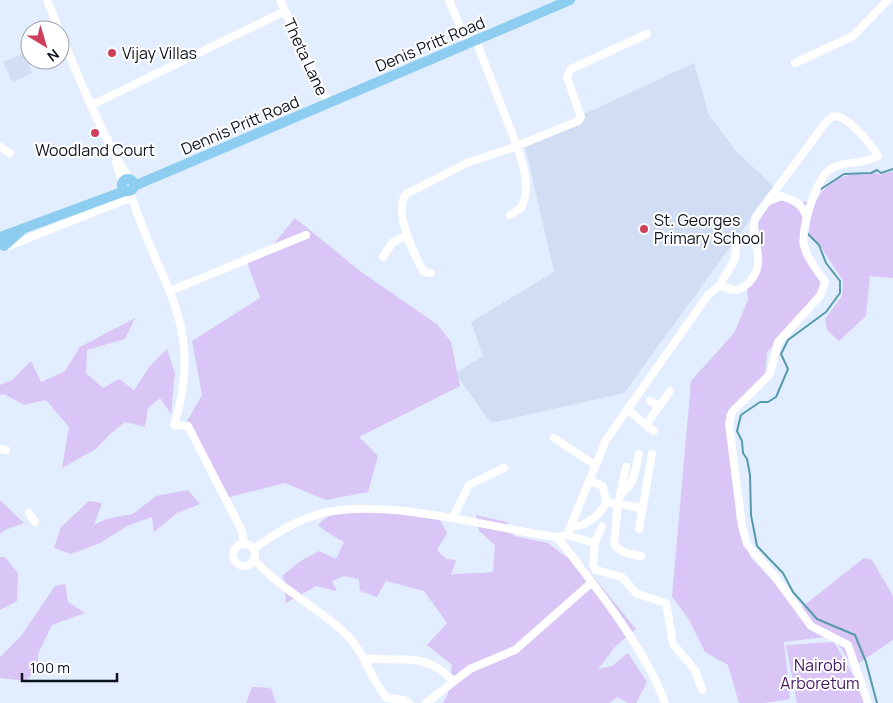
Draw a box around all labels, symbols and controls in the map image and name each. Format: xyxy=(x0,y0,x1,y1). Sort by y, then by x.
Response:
street label: Denis Pritt Road xyxy=(372,11,488,77)
street label: Theta Lane xyxy=(279,15,333,99)
north arrow xyxy=(20,20,70,70)
place label: Vijay Villas xyxy=(122,42,197,64)
text: N xyxy=(43,45,63,66)
marker: Vijay Villas xyxy=(106,47,118,59)
street label: Dennis Pritt Road xyxy=(178,90,302,160)
marker: Woodland Court xyxy=(89,127,101,139)
place label: Woodland Court xyxy=(35,139,155,161)
place label: St. Georges Primary School xyxy=(654,209,764,249)
marker: St. Georges Primary School xyxy=(638,223,650,235)
scale bar xyxy=(22,650,118,682)
park label: Nairobi Arboretum xyxy=(780,654,860,694)
text: 100 m xyxy=(30,657,70,678)

